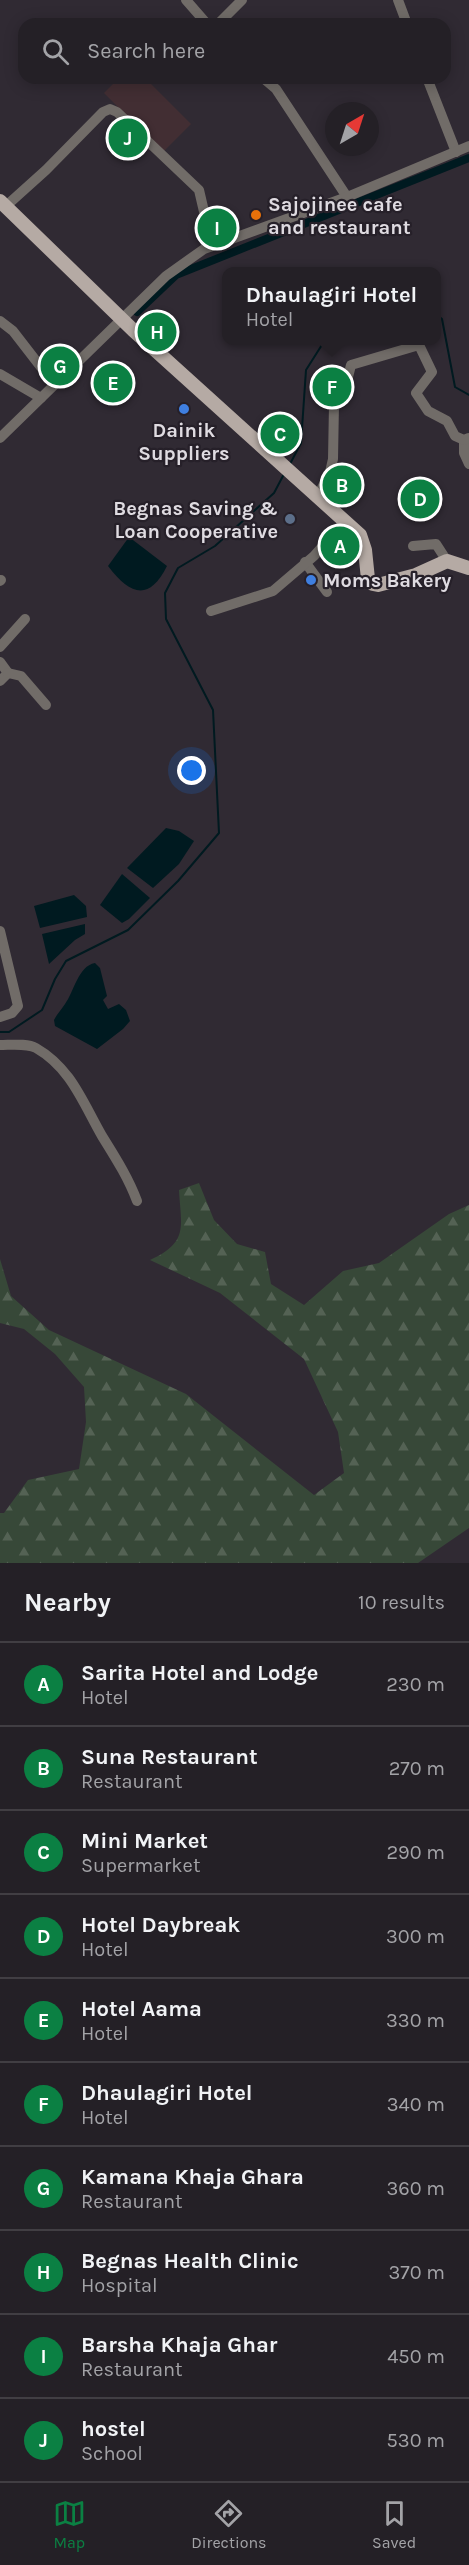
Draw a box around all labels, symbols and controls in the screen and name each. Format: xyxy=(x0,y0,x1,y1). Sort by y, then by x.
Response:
search box xyxy=(18,18,451,84)
icon: search xyxy=(39,35,72,68)
text: Search here xyxy=(87,38,205,64)
north arrow xyxy=(325,102,379,156)
pin: J xyxy=(108,116,148,160)
place label: Sajojinee cafe and restaurant xyxy=(268,193,411,239)
pin: I xyxy=(198,206,236,250)
marker: Sajojinee cafe and restaurant xyxy=(249,208,263,222)
popup xyxy=(222,267,441,345)
text: Dhaulagiri Hotel xyxy=(246,282,417,308)
text: Hotel xyxy=(246,308,293,331)
pin: H xyxy=(138,310,176,354)
pin: G xyxy=(40,344,80,388)
pin: E xyxy=(94,360,132,406)
pin: F xyxy=(312,364,352,410)
marker: Dainik Suppliers xyxy=(177,402,191,416)
pin: C xyxy=(260,412,300,456)
place label: Dainik Suppliers xyxy=(138,419,230,465)
pin: B xyxy=(322,462,362,508)
pin: D xyxy=(400,476,440,522)
place label: Begnas Saving & Loan Cooperative xyxy=(113,497,278,543)
marker: Begnas Saving & Loan Cooperative xyxy=(283,512,297,526)
pin: A xyxy=(320,524,360,568)
place label: Moms Bakery xyxy=(323,569,451,592)
marker: Moms Bakery xyxy=(304,573,318,587)
your location xyxy=(177,756,206,785)
text: Nearby xyxy=(24,1587,111,1618)
text: 10 results xyxy=(358,1591,445,1614)
text: Sarita Hotel and Lodge xyxy=(81,1660,318,1686)
text: A xyxy=(37,1673,50,1696)
text: 230 m xyxy=(386,1673,445,1696)
text: Hotel xyxy=(81,1686,129,1709)
text: Suna Restaurant xyxy=(81,1744,258,1770)
text: B xyxy=(37,1757,50,1780)
text: 270 m xyxy=(389,1757,445,1780)
text: Restaurant xyxy=(81,1770,183,1793)
text: Mini Market xyxy=(81,1828,208,1854)
text: C xyxy=(37,1841,50,1864)
text: 290 m xyxy=(386,1841,445,1864)
text: Supermarket xyxy=(81,1854,200,1877)
text: Hotel Daybreak xyxy=(81,1912,240,1938)
text: D xyxy=(37,1925,50,1948)
text: 300 m xyxy=(386,1925,445,1948)
text: Hotel xyxy=(81,1938,129,1961)
text: Hotel Aama xyxy=(81,1996,202,2022)
text: E xyxy=(38,2009,49,2032)
text: 330 m xyxy=(386,2009,445,2032)
text: Hotel xyxy=(81,2022,129,2045)
text: Dhaulagiri Hotel xyxy=(81,2080,253,2106)
text: F xyxy=(38,2093,49,2116)
text: 340 m xyxy=(387,2093,445,2116)
text: Hotel xyxy=(81,2106,129,2129)
text: Kamana Khaja Ghara xyxy=(81,2164,304,2190)
text: G xyxy=(37,2177,50,2200)
text: 360 m xyxy=(386,2177,445,2200)
text: Restaurant xyxy=(81,2190,183,2213)
text: Begnas Health Clinic xyxy=(81,2248,299,2274)
text: H xyxy=(36,2261,51,2284)
text: 370 m xyxy=(388,2261,445,2284)
text: Hospital xyxy=(81,2274,158,2297)
text: Barsha Khaja Ghar xyxy=(81,2332,277,2358)
text: I xyxy=(40,2345,47,2368)
text: 450 m xyxy=(387,2345,445,2368)
text: Restaurant xyxy=(81,2358,183,2381)
text: hostel xyxy=(81,2416,146,2442)
text: J xyxy=(39,2429,48,2452)
text: 530 m xyxy=(387,2429,445,2452)
text: School xyxy=(81,2442,143,2465)
tab: Map xyxy=(53,2497,86,2552)
tab: Directions xyxy=(191,2497,266,2552)
tab: Saved xyxy=(372,2497,416,2552)

